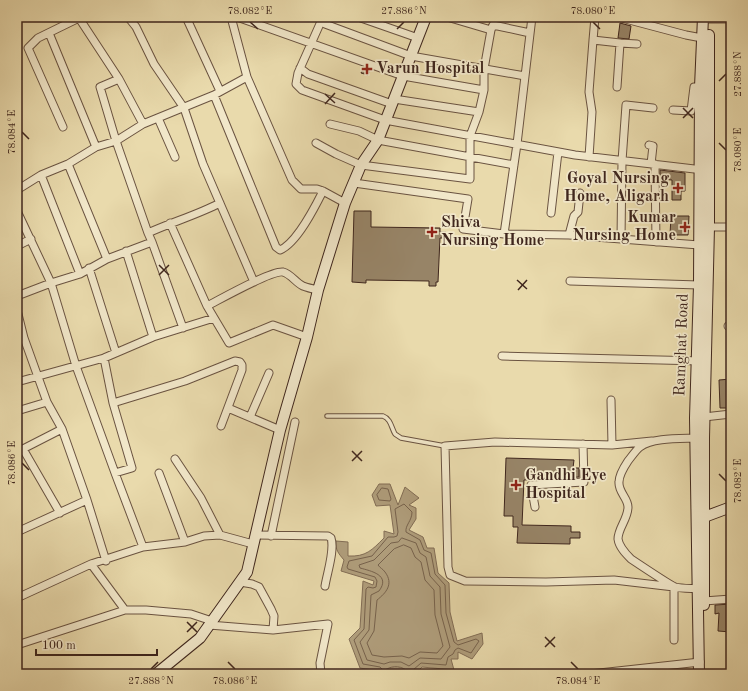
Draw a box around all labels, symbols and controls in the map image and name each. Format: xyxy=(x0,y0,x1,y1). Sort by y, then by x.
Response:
text: 78.082°E xyxy=(228,6,272,16)
text: 27.886°N xyxy=(381,6,427,16)
text: 78.080°E xyxy=(571,6,615,16)
text: 27.888°N xyxy=(733,51,743,97)
place label: Varun Hospital xyxy=(376,61,485,77)
marker: Varun Hospital xyxy=(361,63,373,75)
text: 78.084°E xyxy=(7,110,17,154)
text: 78.080°E xyxy=(733,128,743,172)
place label: Goyal Nursing Home, Aligarh xyxy=(564,171,669,205)
marker: Goyal Nursing Home, Aligarh xyxy=(672,182,684,194)
place label: Kumar Nursing Home xyxy=(573,210,676,244)
place label: Shiva Nursing Home xyxy=(441,215,544,249)
marker: Kumar Nursing Home xyxy=(679,221,691,233)
marker: Shiva Nursing Home xyxy=(426,226,438,238)
street label: Ramghat Road xyxy=(672,293,692,397)
text: 78.086°E xyxy=(7,441,17,485)
text: 78.082°E xyxy=(733,459,743,503)
place label: Gandhi Eye Hospital xyxy=(525,468,607,502)
marker: Gandhi Eye Hospital xyxy=(510,479,522,491)
scale bar xyxy=(36,631,157,657)
text: 100 m xyxy=(42,640,76,652)
text: 27.888°N xyxy=(128,676,174,686)
text: 78.086°E xyxy=(213,676,257,686)
text: 78.084°E xyxy=(556,676,600,686)

